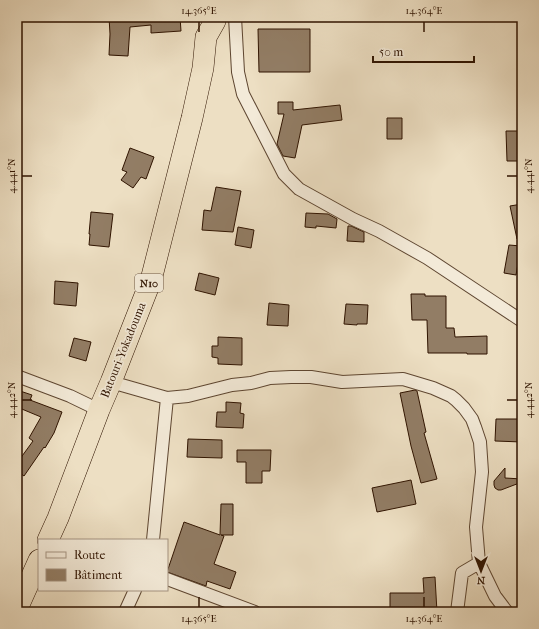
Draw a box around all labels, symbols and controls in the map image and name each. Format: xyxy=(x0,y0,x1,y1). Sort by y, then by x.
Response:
text: 14.365°E xyxy=(181,5,217,17)
text: 14.364°E xyxy=(406,5,442,17)
scale bar xyxy=(373,38,474,64)
text: 50 m xyxy=(379,45,403,59)
text: 4.441°N xyxy=(6,158,18,194)
text: 4.441°N xyxy=(523,158,535,194)
road number: N10 xyxy=(135,274,163,292)
street label: Batouri-Yokadouma xyxy=(97,300,149,400)
text: 4.442°N xyxy=(6,381,18,418)
text: 4.442°N xyxy=(523,381,535,418)
legend xyxy=(38,539,168,591)
text: Route xyxy=(74,548,106,562)
north arrow xyxy=(461,551,501,591)
text: Bâtiment xyxy=(74,568,123,582)
text: N xyxy=(476,574,485,587)
text: 14.365°E xyxy=(181,613,217,625)
text: 14.364°E xyxy=(406,613,442,625)

